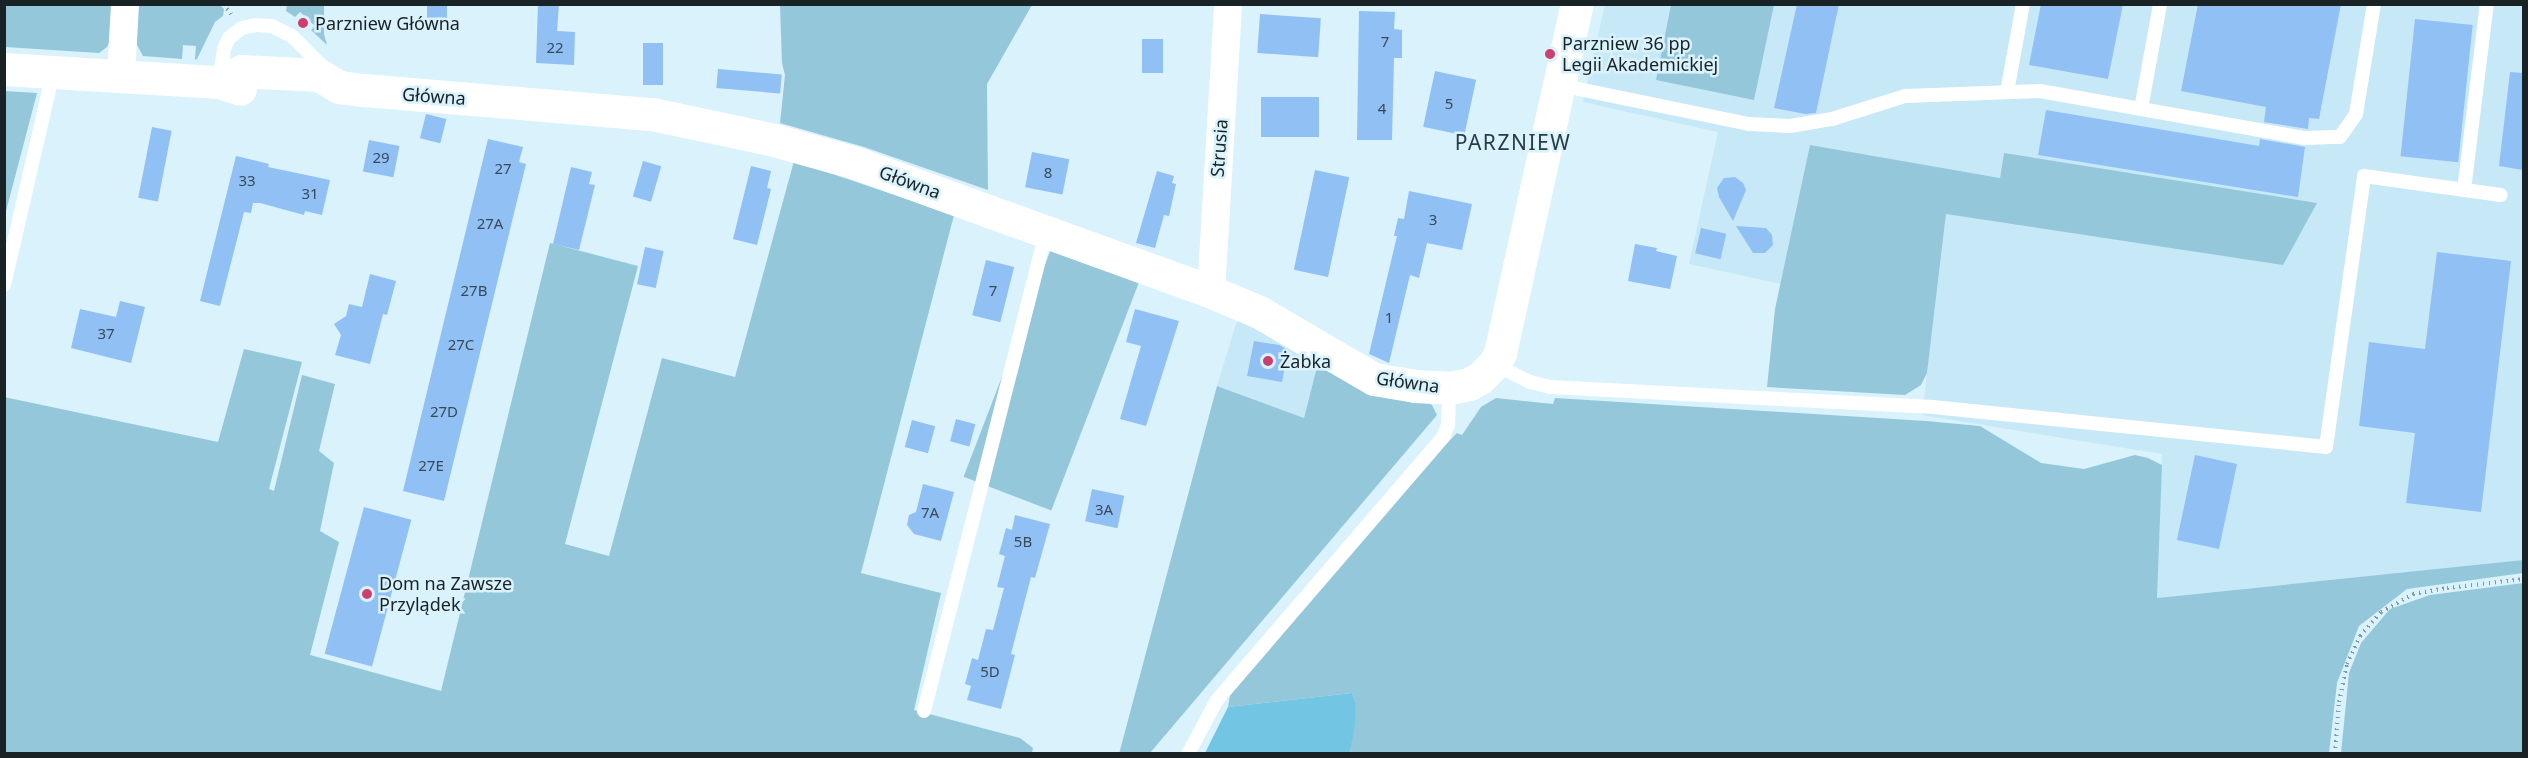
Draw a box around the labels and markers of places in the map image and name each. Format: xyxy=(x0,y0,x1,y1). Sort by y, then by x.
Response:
place label: Parzniew Główna xyxy=(315,12,460,34)
marker: Parzniew Główna xyxy=(296,16,310,30)
place label: Parzniew 36 pp Legii Akademickiej xyxy=(1562,33,1718,76)
marker: Parzniew 36 pp Legii Akademickiej xyxy=(1543,47,1557,61)
place label: Żabka xyxy=(1280,350,1331,372)
marker: Żabka xyxy=(1261,354,1275,368)
place label: Dom na Zawsze Przylądek xyxy=(379,573,512,616)
marker: Dom na Zawsze Przylądek xyxy=(360,587,374,601)

